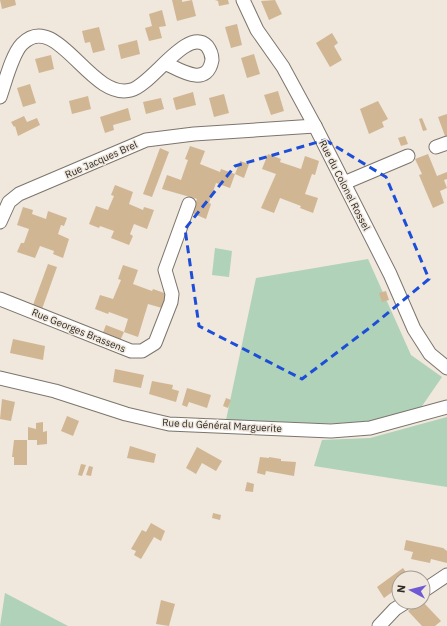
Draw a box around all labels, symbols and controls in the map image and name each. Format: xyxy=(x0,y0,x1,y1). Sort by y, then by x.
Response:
street label: Rue Jacques Brel xyxy=(63,138,140,181)
street label: Rue du Colonel Rossel xyxy=(316,138,373,233)
street label: Rue Georges Brassens xyxy=(30,306,128,355)
street label: Rue du Général Marguerite xyxy=(162,416,283,435)
north arrow xyxy=(391,570,431,610)
text: N xyxy=(394,584,409,594)

